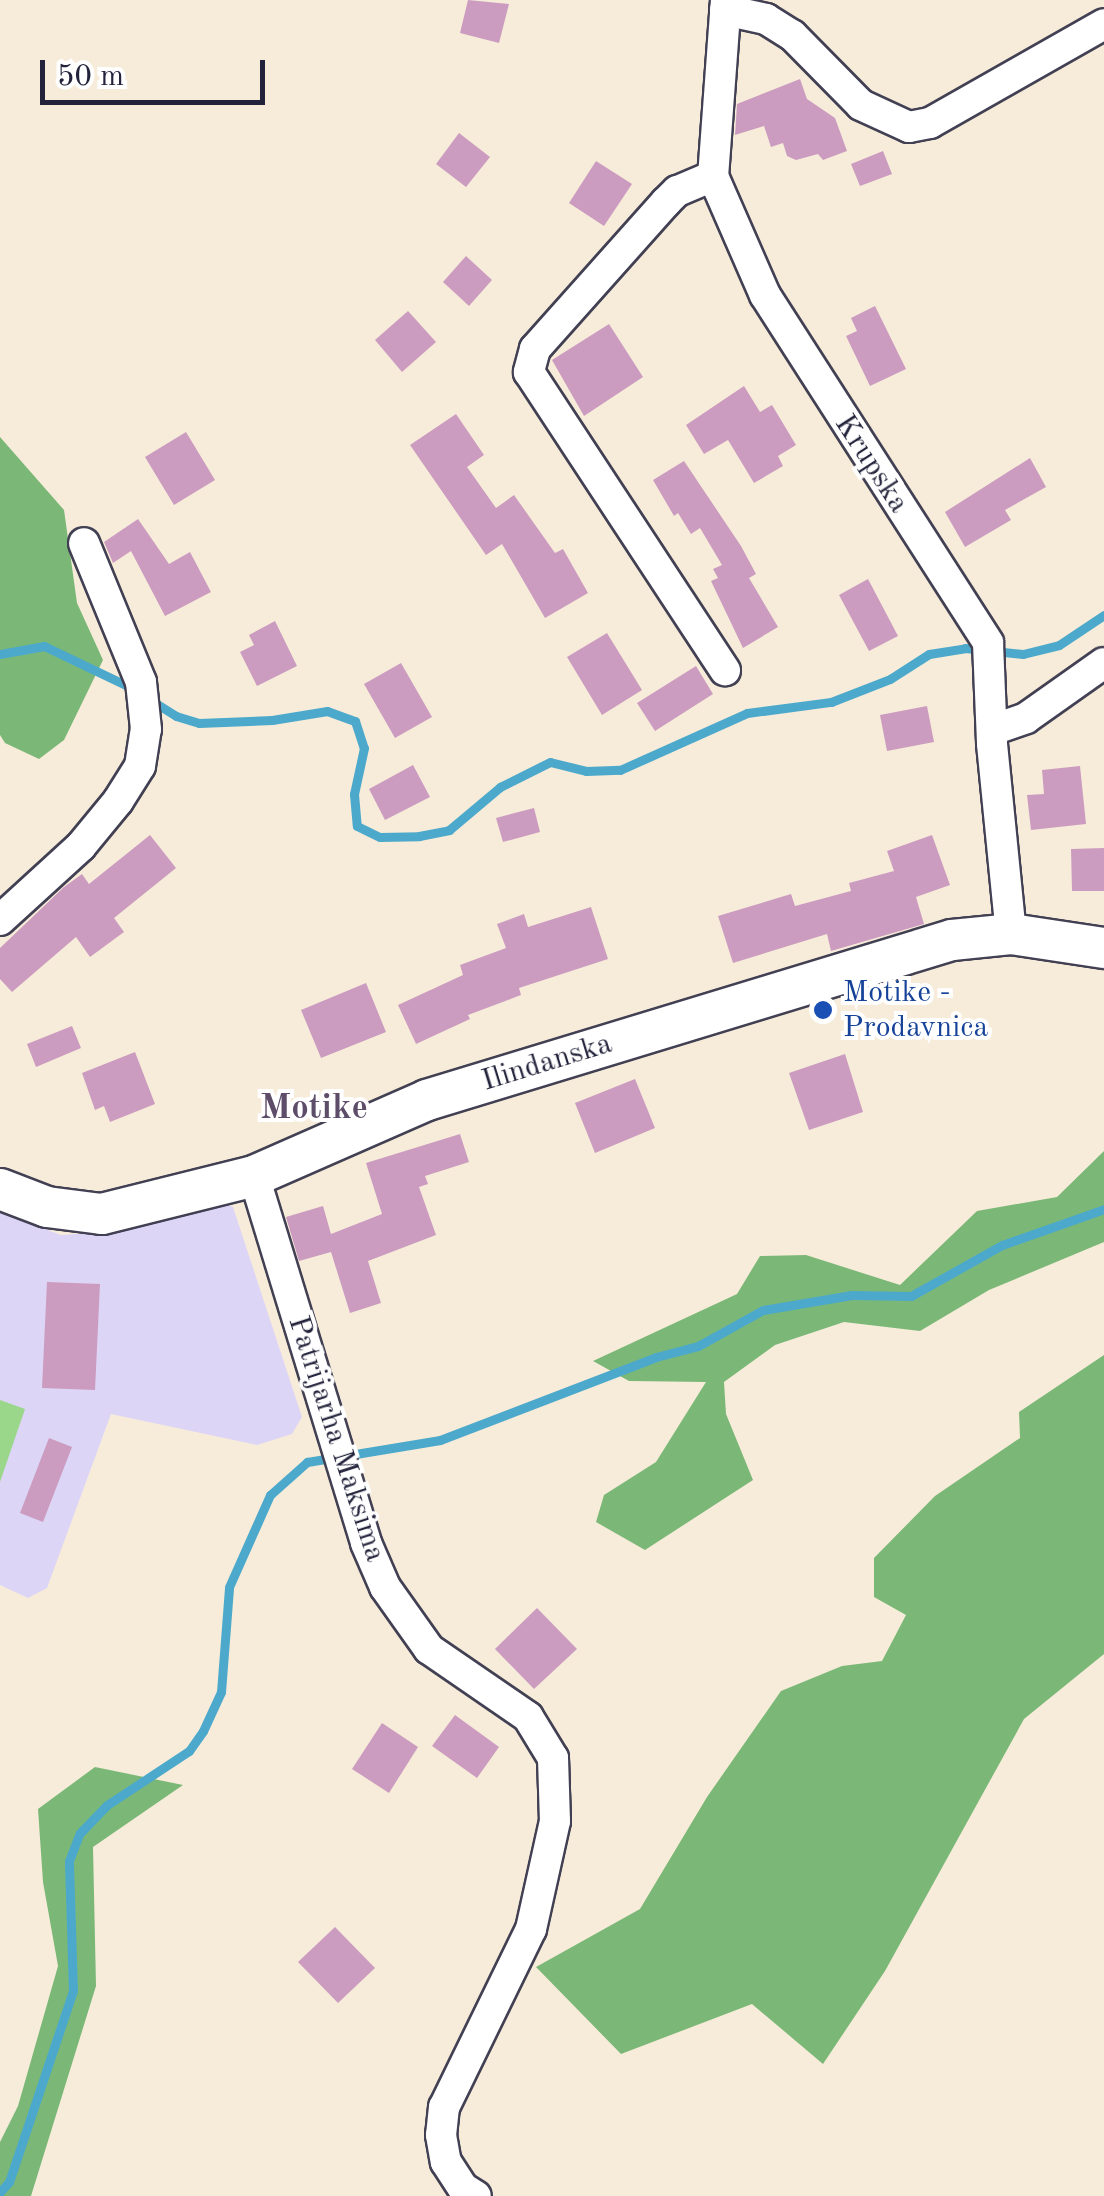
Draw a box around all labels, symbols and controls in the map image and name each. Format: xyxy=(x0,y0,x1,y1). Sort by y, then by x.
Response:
scale bar xyxy=(45,40,270,102)
text: 50 m xyxy=(57,62,124,92)
street label: Krupska xyxy=(826,408,916,520)
place label: Motike - Prodavnica xyxy=(843,975,988,1046)
marker: Motike - Prodavnica xyxy=(812,999,834,1021)
street label: Ilindanska xyxy=(478,1026,616,1100)
district label: Motike xyxy=(260,1088,368,1130)
street label: Patrijarha Maksima xyxy=(279,1312,393,1566)

